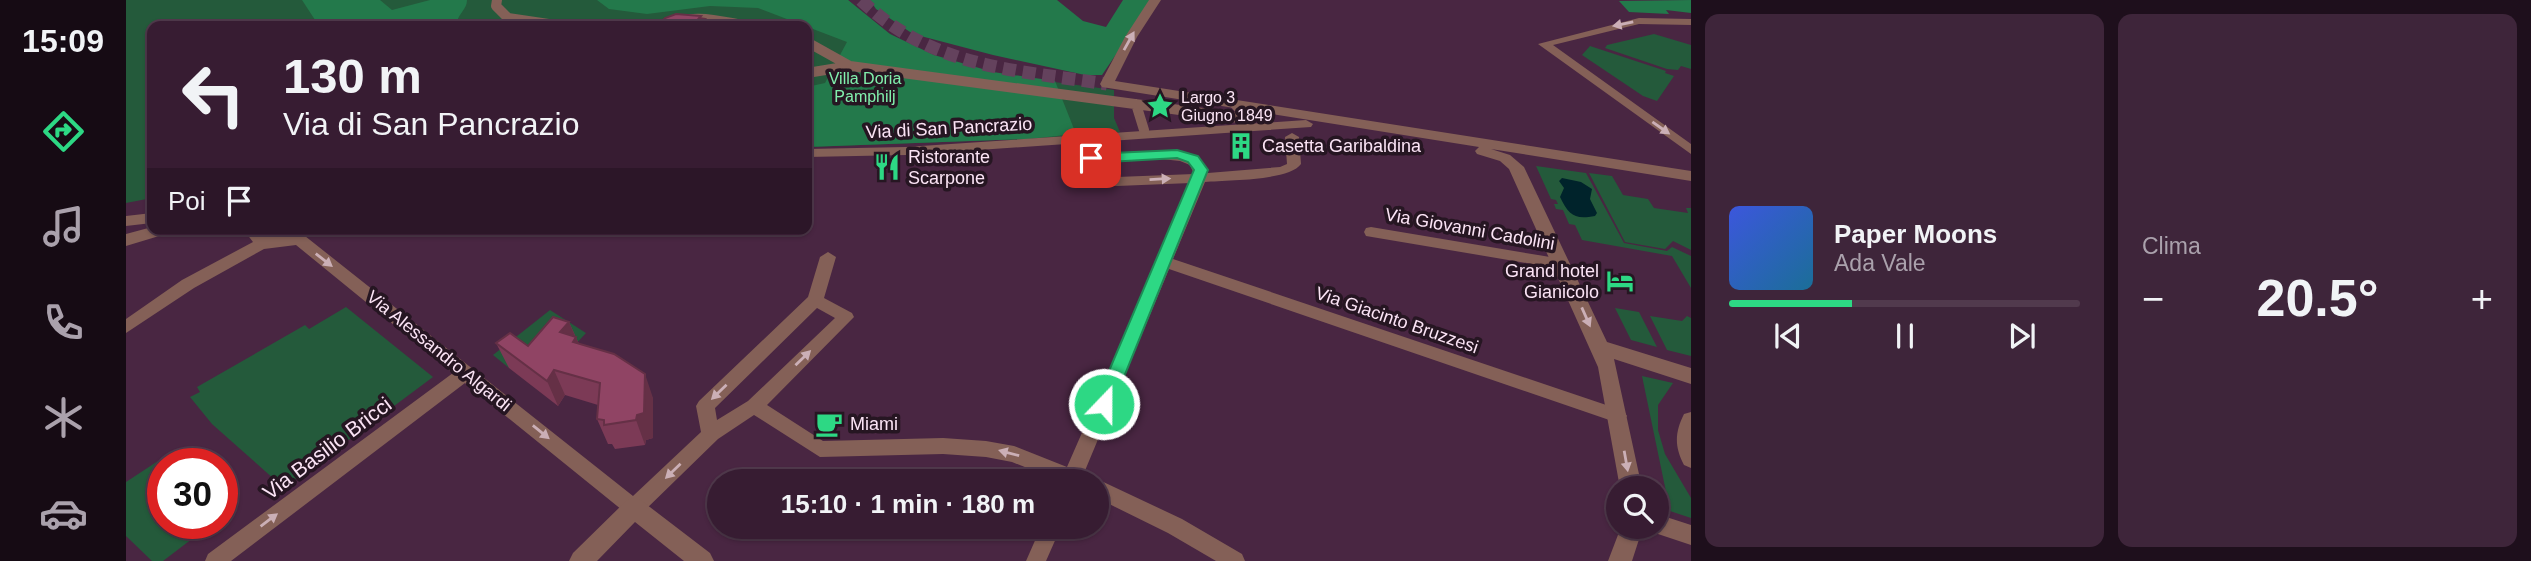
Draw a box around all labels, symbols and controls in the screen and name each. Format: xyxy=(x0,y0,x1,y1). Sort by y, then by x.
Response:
one-way arrow xyxy=(1612,19,1634,30)
text: 15:09 xyxy=(22,23,104,59)
one-way arrow xyxy=(1124,31,1135,51)
icon: left xyxy=(168,49,259,140)
text: 130 m xyxy=(283,49,422,103)
park label: Villa Doria Pamphilj xyxy=(829,70,901,105)
place label: Largo 3 Giugno 1849 xyxy=(1181,89,1273,124)
place icon: Largo 3 Giugno 1849 xyxy=(1145,91,1175,121)
text: Via di San Pancrazio xyxy=(283,106,579,142)
icon: directions xyxy=(39,107,88,156)
street label: Via di San Pancrazio xyxy=(865,114,1033,142)
one-way arrow xyxy=(1652,121,1670,135)
pin xyxy=(1061,128,1121,188)
building icon: Casetta Garibaldina xyxy=(1226,131,1256,161)
place label: Casetta Garibaldina xyxy=(1262,136,1422,156)
icon: arrive xyxy=(1072,139,1110,177)
place label: Ristorante Scarpone xyxy=(908,147,990,188)
restaurant icon: Ristorante Scarpone xyxy=(872,152,902,182)
one-way arrow xyxy=(1149,174,1171,185)
icon: arrive xyxy=(220,182,258,220)
text: Poi xyxy=(168,186,206,216)
icon: music xyxy=(39,202,88,251)
street label: Via Giovanni Cadolini xyxy=(1384,204,1556,254)
text: Paper Moons xyxy=(1834,219,1997,249)
text: Clima xyxy=(2142,233,2201,259)
text: Ada Vale xyxy=(1834,250,1926,276)
one-way arrow xyxy=(315,252,333,267)
place label: Grand hotel Gianicolo xyxy=(1505,261,1599,302)
hotel icon: Grand hotel Gianicolo xyxy=(1605,266,1635,296)
text: 20.5° xyxy=(2256,269,2379,327)
text: − xyxy=(2142,278,2164,320)
text: + xyxy=(2471,278,2493,320)
street label: Via Giacinto Bruzzesi xyxy=(1313,283,1481,357)
street label: Via Alessandro Algardi xyxy=(363,287,515,415)
icon: phone xyxy=(39,298,88,347)
one-way arrow xyxy=(1580,307,1592,327)
icon: previous xyxy=(1769,317,1807,355)
icon: pause xyxy=(1886,317,1924,355)
icon: next xyxy=(2003,317,2041,355)
one-way arrow xyxy=(795,350,812,367)
position arrow xyxy=(1067,367,1141,441)
one-way arrow xyxy=(711,384,728,400)
street label: Via Basilio Bricci xyxy=(258,392,396,504)
icon: climate xyxy=(39,393,88,442)
cafe icon: Miami xyxy=(814,409,844,439)
place label: Miami xyxy=(850,414,898,434)
one-way arrow xyxy=(532,424,549,439)
one-way arrow xyxy=(998,447,1020,458)
speed limit sign: 30 xyxy=(147,448,238,539)
one-way arrow xyxy=(1621,450,1632,472)
one-way arrow xyxy=(664,462,681,479)
map controls xyxy=(1606,476,1669,539)
button: search xyxy=(1606,476,1669,539)
icon: car xyxy=(39,489,88,538)
text: 15:10 · 1 min · 180 m xyxy=(781,489,1035,519)
one-way arrow xyxy=(260,513,278,527)

